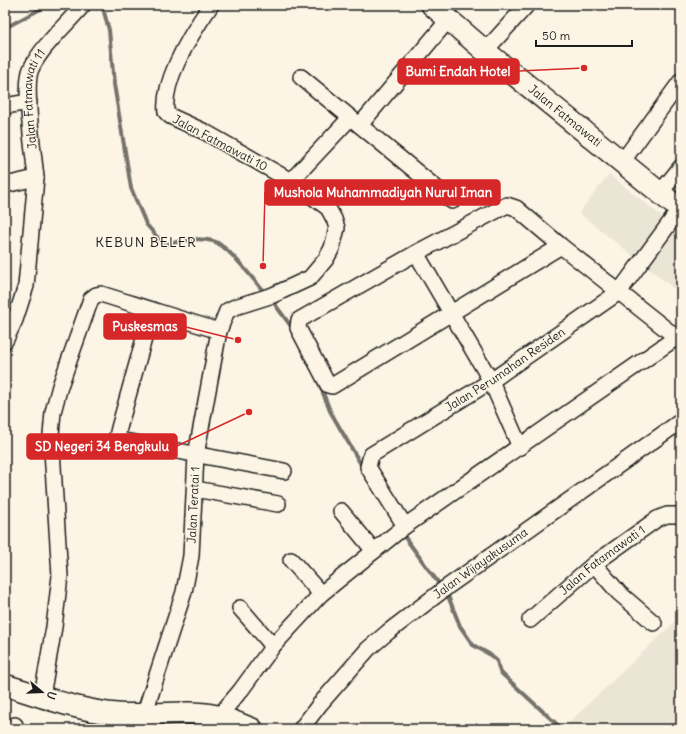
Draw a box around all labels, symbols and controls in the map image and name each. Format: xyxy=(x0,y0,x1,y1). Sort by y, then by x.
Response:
scale bar xyxy=(536,22,632,48)
text: 50 m xyxy=(542,28,571,43)
street label: Jalan Fatmawati 11 xyxy=(20,46,48,150)
callout: Bumi Endah Hotel xyxy=(398,59,519,84)
text: Bumi Endah Hotel xyxy=(406,63,511,80)
street label: Jalan Fatmawati xyxy=(526,81,605,150)
street label: Jalan Fatmawati 10 xyxy=(170,111,270,174)
callout: Mushola Muhammadiyah Nurul Iman xyxy=(265,180,500,205)
text: Mushola Muhammadiyah Nurul Iman xyxy=(274,184,493,201)
district label: KEBUN BELER xyxy=(95,233,197,251)
callout: Puskesmas xyxy=(104,314,186,339)
text: Puskesmas xyxy=(112,318,178,335)
street label: Jalan Perumahan Residen xyxy=(442,324,568,414)
callout: SD Negeri 34 Bengkulu xyxy=(27,434,177,459)
text: SD Negeri 34 Bengkulu xyxy=(35,438,169,455)
street label: Jalan Teratai 1 xyxy=(184,466,202,544)
street label: Jalan Fatamawati 1 xyxy=(556,522,648,598)
street label: Jalan Wijayakusuma xyxy=(430,524,530,602)
north arrow xyxy=(22,672,62,712)
text: U xyxy=(44,689,59,701)

